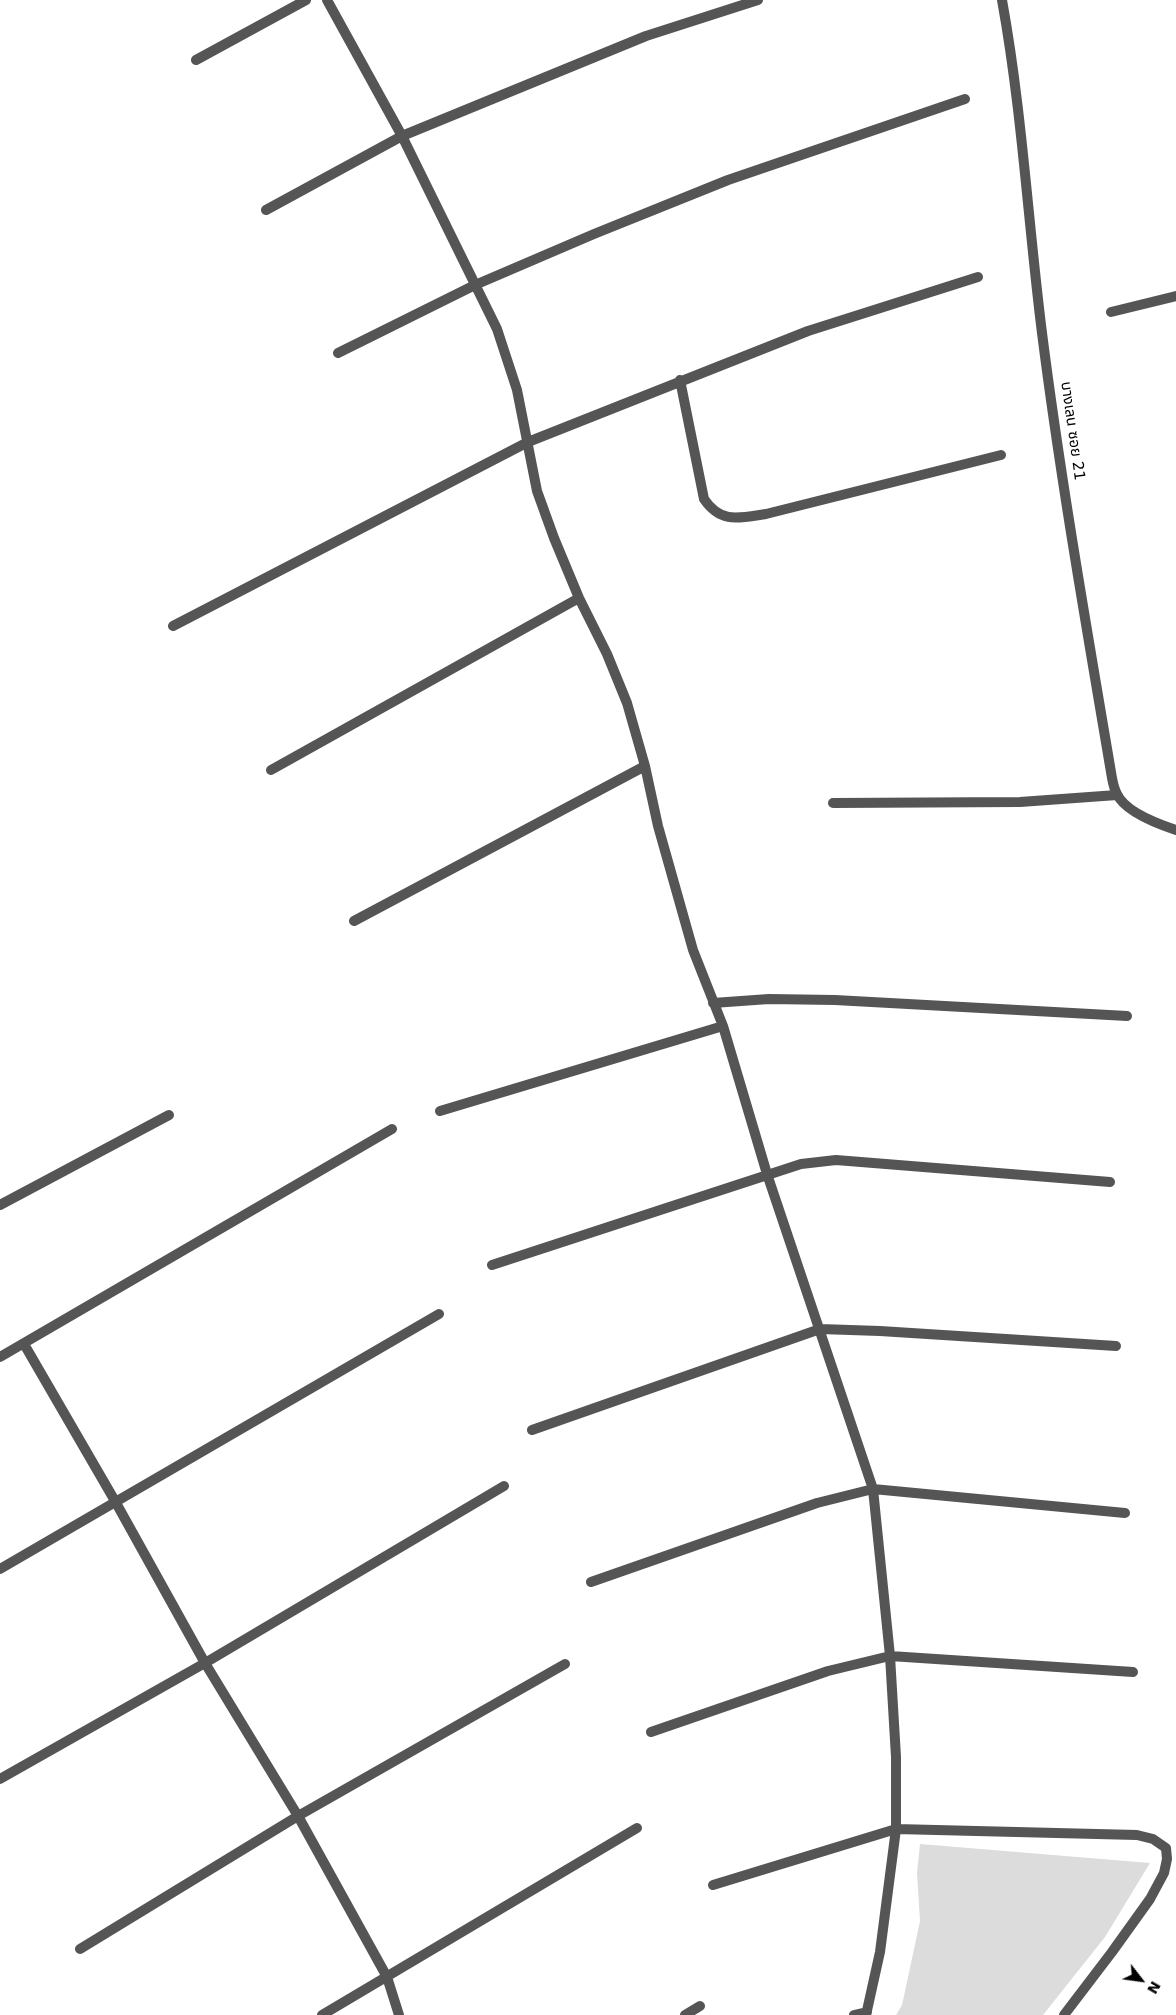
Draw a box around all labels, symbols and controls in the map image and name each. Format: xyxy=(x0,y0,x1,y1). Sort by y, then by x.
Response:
street label: บางเลน ซอย 21 xyxy=(1056,380,1088,482)
north arrow xyxy=(1116,1955,1166,2005)
text: N xyxy=(1144,1978,1164,1997)

